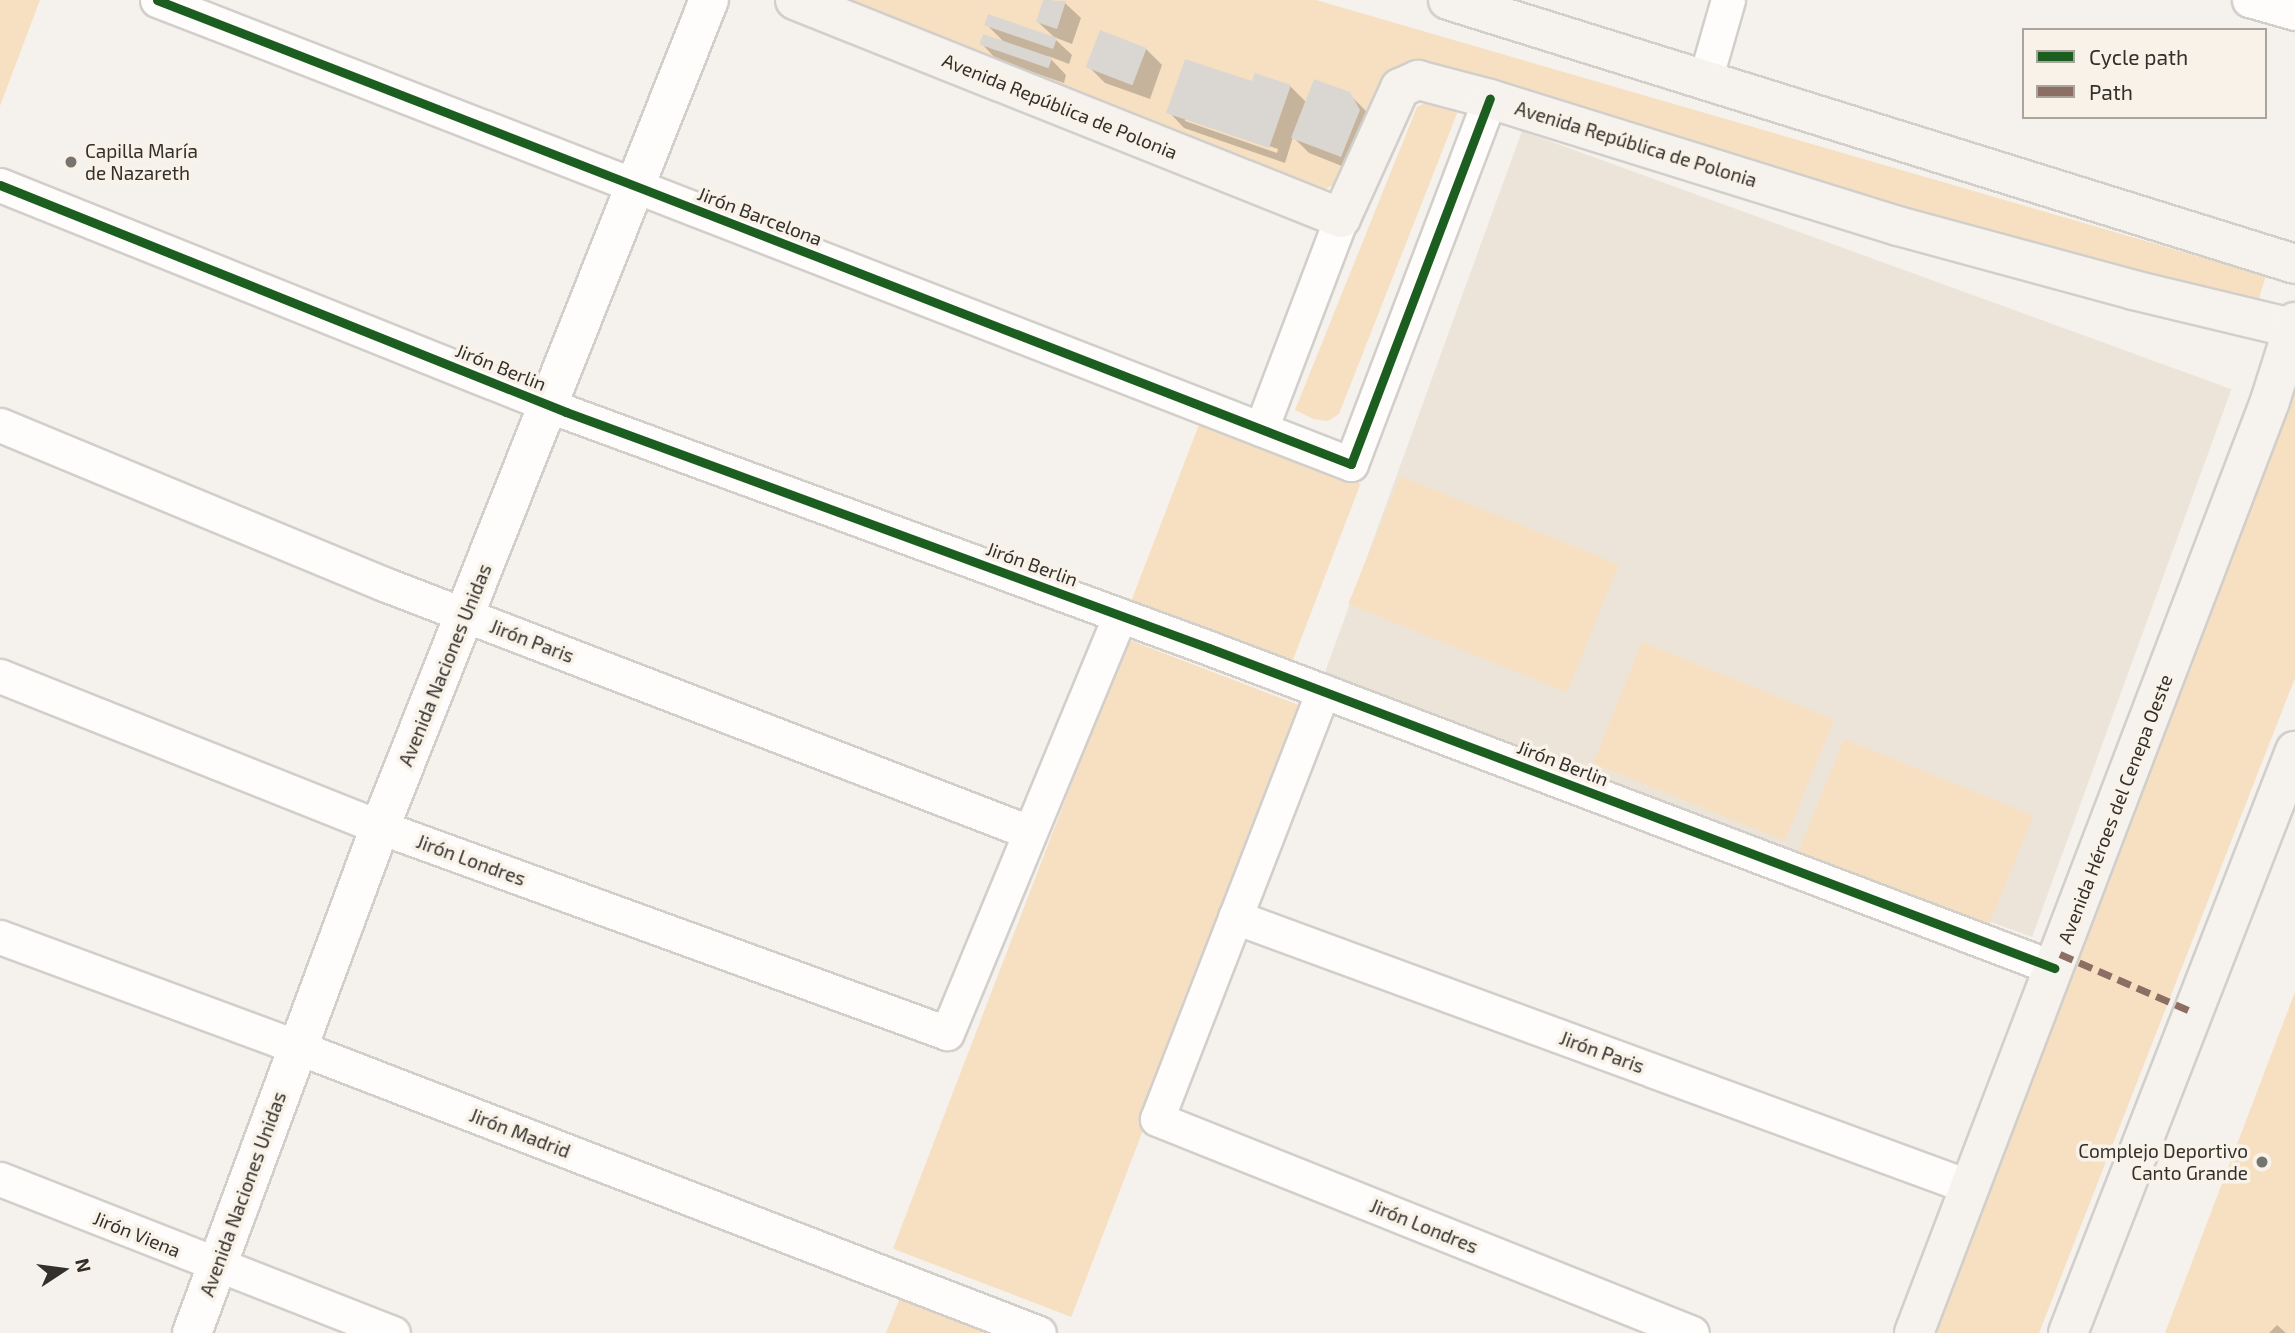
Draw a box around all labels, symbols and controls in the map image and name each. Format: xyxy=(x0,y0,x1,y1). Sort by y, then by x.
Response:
legend xyxy=(2022,28,2267,119)
text: Cycle path xyxy=(2089,44,2188,69)
street label: Avenida República de Polonia xyxy=(939,48,1181,164)
text: Path xyxy=(2089,79,2133,104)
street label: Avenida República de Polonia xyxy=(1512,96,1760,192)
place label: Capilla María de Nazareth xyxy=(85,140,198,184)
marker: Capilla María de Nazareth xyxy=(63,154,79,170)
street label: Jirón Barcelona xyxy=(695,182,825,250)
street label: Jirón Berlin xyxy=(452,339,550,395)
street label: Jirón Berlin xyxy=(983,537,1081,591)
street label: Avenida Naciones Unidas xyxy=(394,561,496,769)
street label: Jirón Paris xyxy=(487,615,577,667)
street label: Avenida Héroes del Cenepa Oeste xyxy=(2053,671,2177,947)
street label: Jirón Berlin xyxy=(1514,735,1612,791)
street label: Jirón Londres xyxy=(413,830,529,890)
street label: Jirón Paris xyxy=(1557,1026,1647,1078)
street label: Avenida Naciones Unidas xyxy=(195,1089,291,1299)
street label: Jirón Madrid xyxy=(467,1103,573,1163)
place label: Complejo Deportivo Canto Grande xyxy=(2078,1140,2248,1184)
marker: Complejo Deportivo Canto Grande xyxy=(2254,1154,2270,1170)
street label: Jirón Londres xyxy=(1367,1194,1481,1258)
street label: Jirón Viena xyxy=(90,1206,184,1262)
north arrow xyxy=(28,1235,98,1305)
text: N xyxy=(71,1256,97,1274)

